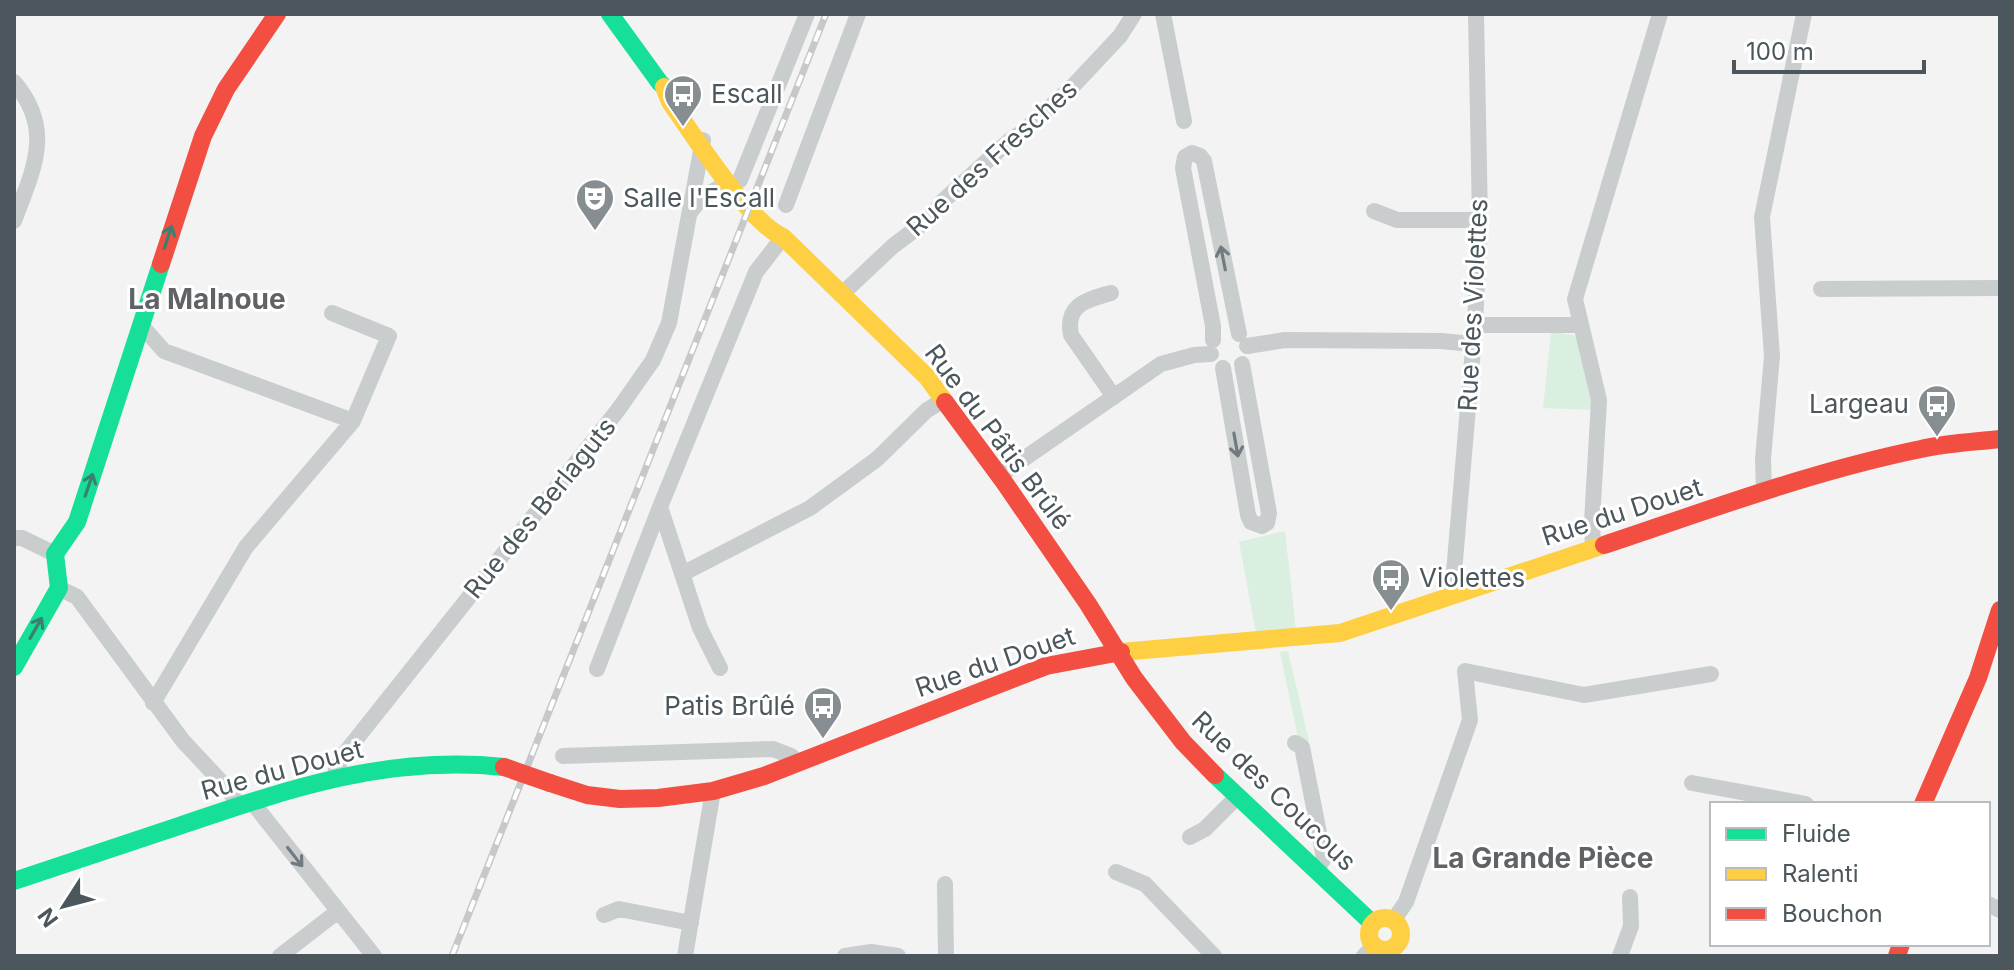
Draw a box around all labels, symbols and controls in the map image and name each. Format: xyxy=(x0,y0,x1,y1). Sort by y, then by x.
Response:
scale bar xyxy=(1734,24,1924,74)
text: 100 m xyxy=(1746,37,1814,66)
bus stop icon: Escall xyxy=(662,73,704,128)
street label: Rue des Fresches xyxy=(900,73,1083,242)
place label: Escall xyxy=(711,78,783,109)
theatre icon: Salle l'Escall xyxy=(574,177,616,232)
place label: Salle l'Escall xyxy=(623,182,775,213)
street label: Rue des Violettes xyxy=(1451,198,1494,412)
one-way arrow xyxy=(162,225,177,250)
one-way arrow xyxy=(1215,245,1230,271)
district label: La Malnoue xyxy=(128,282,286,316)
street label: Rue du Pâtis Brûlé xyxy=(919,338,1078,535)
bus stop icon: Largeau xyxy=(1916,383,1958,438)
place label: Largeau xyxy=(1809,388,1909,419)
street label: Rue des Berlaguts xyxy=(457,411,622,604)
one-way arrow xyxy=(1230,432,1245,457)
street label: Rue du Douet xyxy=(1538,471,1706,552)
one-way arrow xyxy=(83,473,98,498)
bus stop icon: Violettes xyxy=(1370,557,1412,612)
place label: Violettes xyxy=(1419,562,1525,593)
one-way arrow xyxy=(29,617,45,640)
street label: Rue du Douet xyxy=(911,620,1079,703)
bus stop icon: Patis Brûlé xyxy=(802,685,844,740)
place label: Patis Brûlé xyxy=(664,690,795,721)
street label: Rue des Coucous xyxy=(1186,704,1363,877)
street label: Rue du Douet xyxy=(197,733,366,806)
legend xyxy=(1710,802,1990,946)
text: Fluide xyxy=(1782,819,1851,848)
district label: La Grande Pièce xyxy=(1433,841,1653,875)
one-way arrow xyxy=(286,846,303,867)
text: Ralenti xyxy=(1782,859,1858,888)
north arrow xyxy=(24,866,104,946)
text: Bouchon xyxy=(1782,899,1883,928)
text: N xyxy=(32,903,63,932)

